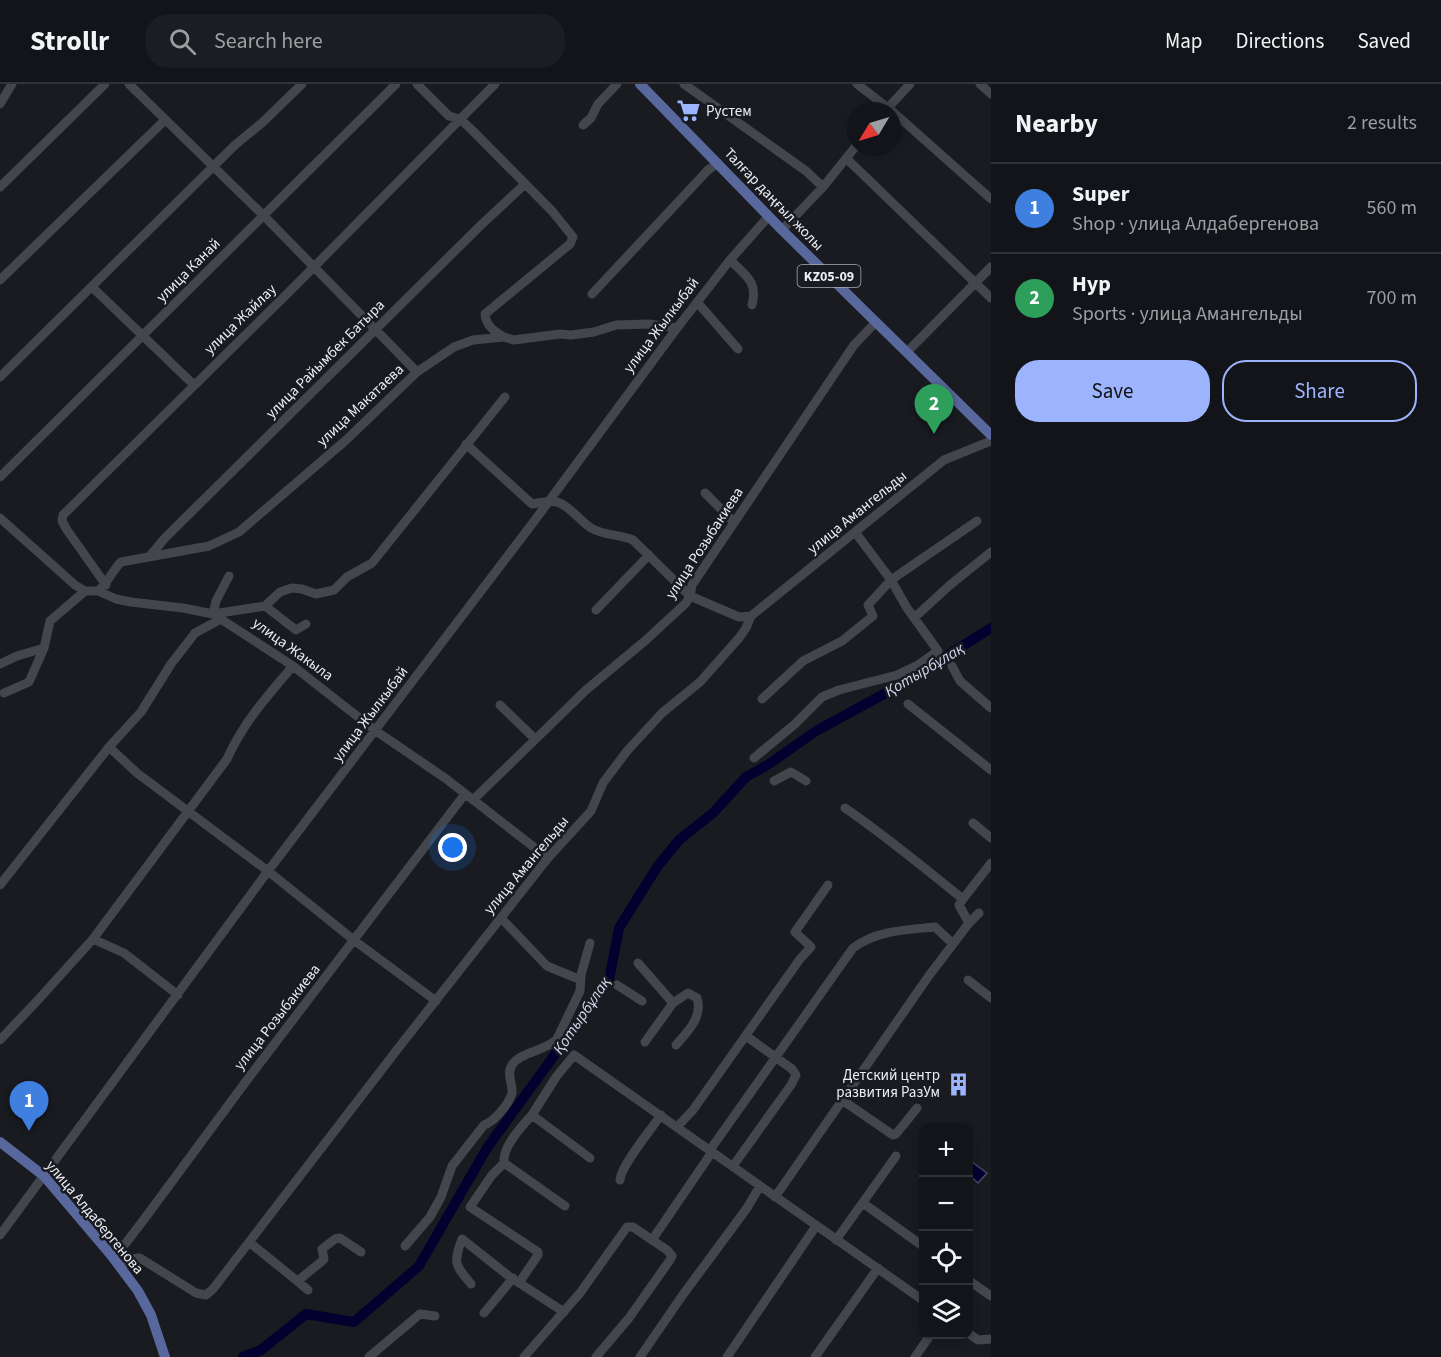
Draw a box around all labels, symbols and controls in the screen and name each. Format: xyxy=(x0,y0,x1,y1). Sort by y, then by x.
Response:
search box xyxy=(145,14,565,68)
text: Strollr xyxy=(30,21,109,61)
icon: search xyxy=(166,25,199,58)
text: Search here xyxy=(214,25,323,57)
text: Map xyxy=(1165,26,1203,56)
text: Directions xyxy=(1236,26,1324,56)
text: Saved xyxy=(1357,26,1411,56)
supermarket icon: Рустем xyxy=(675,98,701,124)
place label: Рустем xyxy=(706,101,752,122)
north arrow xyxy=(847,102,901,156)
text: Nearby xyxy=(1015,105,1098,142)
text: 2 results xyxy=(1347,109,1417,137)
street label: Талғар даңғыл жолы xyxy=(719,143,828,255)
text: Super xyxy=(1072,178,1130,210)
text: 1 xyxy=(1029,194,1040,222)
text: 560 m xyxy=(1367,194,1417,222)
text: Shop · улица Алдабергенова xyxy=(1072,210,1319,238)
street label: улица Канай xyxy=(152,234,225,307)
road number: KZ05-09 xyxy=(798,265,860,287)
text: Нур xyxy=(1072,268,1111,300)
street label: улица Жылкыбай xyxy=(619,273,704,377)
street label: улица Жайлау xyxy=(199,279,281,359)
text: 2 xyxy=(1029,284,1040,312)
text: 700 m xyxy=(1367,284,1417,312)
street label: улица Райымбек Батыра xyxy=(261,295,390,424)
text: Sports · улица Амангельды xyxy=(1072,300,1303,328)
street label: улица Макатаева xyxy=(312,359,409,451)
button: Save xyxy=(1015,360,1210,422)
button: Share xyxy=(1222,360,1417,422)
pin: 2 xyxy=(914,384,954,434)
street label: улица Амангельды xyxy=(803,466,911,559)
street label: улица Розыбакиева xyxy=(660,483,748,603)
street label: улица Жакыла xyxy=(248,613,337,686)
water label: Қотырбұлақ xyxy=(881,637,969,702)
street label: улица Жылкыбай xyxy=(328,662,413,766)
street label: улица Амангельды xyxy=(479,812,574,919)
your location xyxy=(438,833,467,862)
street label: улица Розыбакиева xyxy=(229,960,325,1075)
water label: Қотырбұлақ xyxy=(548,972,616,1059)
place label: Детский центр развития РазУм xyxy=(836,1065,940,1103)
building icon: Детский центр развития РазУм xyxy=(945,1071,971,1097)
pin: 1 xyxy=(9,1082,48,1131)
map controls xyxy=(919,1123,973,1339)
button: + xyxy=(919,1123,973,1177)
street label: улица Алдабергенова xyxy=(41,1156,149,1279)
button: − xyxy=(919,1177,973,1231)
button: locate xyxy=(919,1231,973,1285)
button: layers xyxy=(919,1285,973,1339)

